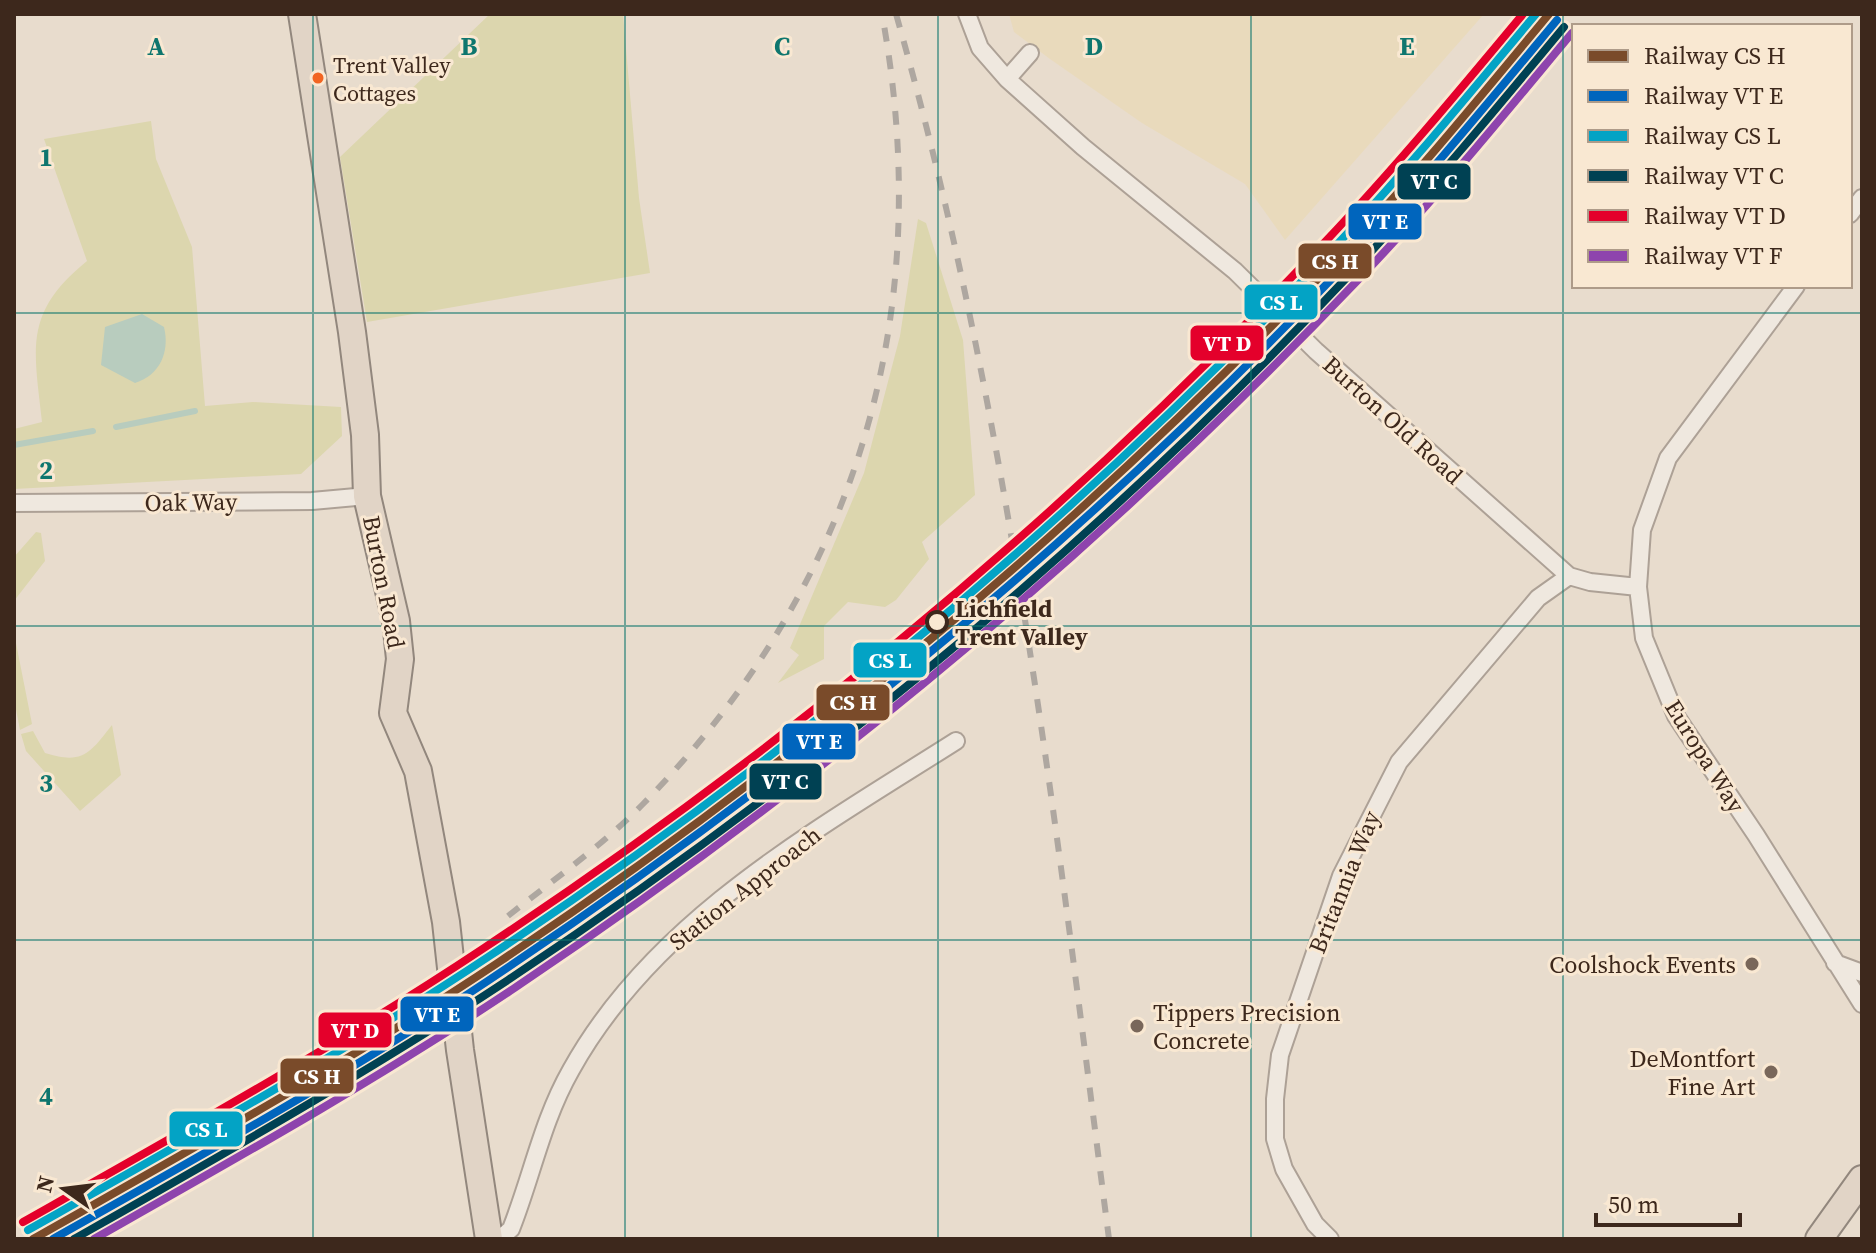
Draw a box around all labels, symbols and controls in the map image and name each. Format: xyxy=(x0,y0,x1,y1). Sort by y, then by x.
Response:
legend xyxy=(1572,24,1852,288)
text: A xyxy=(147,28,165,64)
text: B xyxy=(461,28,478,64)
text: C xyxy=(774,28,790,64)
text: D xyxy=(1085,28,1103,64)
text: E xyxy=(1399,28,1415,64)
text: Railway CS H xyxy=(1644,39,1786,72)
place label: Trent Valley Cottages xyxy=(333,50,451,108)
marker: Trent Valley Cottages xyxy=(310,70,326,86)
text: Railway VT E xyxy=(1644,79,1783,112)
text: Railway CS L xyxy=(1644,119,1781,152)
text: 1 xyxy=(39,139,53,175)
text: Railway VT C xyxy=(1644,159,1784,192)
line badge: VT C xyxy=(1396,162,1472,201)
text: VT C xyxy=(1411,166,1458,196)
text: Railway VT D xyxy=(1644,199,1786,232)
line badge: VT E xyxy=(1347,202,1423,241)
text: VT E xyxy=(1362,206,1408,236)
text: Railway VT F xyxy=(1644,239,1783,272)
line badge: CS H xyxy=(1297,242,1373,280)
text: CS H xyxy=(1311,246,1359,276)
line badge: CS L xyxy=(1243,283,1319,321)
text: CS L xyxy=(1259,287,1303,317)
line badge: VT D xyxy=(1189,324,1265,362)
text: VT D xyxy=(1203,328,1251,358)
street label: Burton Old Road xyxy=(1316,348,1470,492)
text: 2 xyxy=(39,452,53,488)
street label: Oak Way xyxy=(144,485,238,519)
street label: Burton Road xyxy=(355,513,413,652)
place label: Lichfield Trent Valley xyxy=(955,592,1088,653)
marker: Lichfield Trent Valley xyxy=(926,611,948,633)
line badge: CS L xyxy=(852,641,928,679)
text: CS L xyxy=(868,645,912,675)
line badge: CS H xyxy=(815,683,891,722)
text: CS H xyxy=(829,687,877,717)
street label: Europa Way xyxy=(1657,693,1753,820)
line badge: VT E xyxy=(781,722,857,761)
text: VT E xyxy=(796,726,842,756)
line badge: VT C xyxy=(748,762,823,801)
text: 3 xyxy=(39,765,53,801)
text: VT C xyxy=(762,766,809,796)
street label: Britannia Way xyxy=(1300,805,1388,958)
street label: Station Approach xyxy=(662,818,828,958)
place label: Coolshock Events xyxy=(1549,948,1736,981)
marker: Coolshock Events xyxy=(1743,955,1761,973)
line badge: VT E xyxy=(399,995,475,1033)
place label: Tippers Precision Concrete xyxy=(1153,996,1341,1057)
text: VT E xyxy=(414,999,460,1029)
line badge: VT D xyxy=(317,1011,393,1049)
text: VT D xyxy=(331,1015,379,1045)
marker: Tippers Precision Concrete xyxy=(1128,1017,1146,1035)
place label: DeMontfort Fine Art xyxy=(1629,1042,1755,1103)
line badge: CS H xyxy=(279,1057,355,1095)
text: CS H xyxy=(293,1061,341,1091)
marker: DeMontfort Fine Art xyxy=(1762,1063,1780,1081)
text: 4 xyxy=(39,1078,53,1114)
line badge: CS L xyxy=(168,1110,244,1148)
text: CS L xyxy=(184,1114,228,1144)
north arrow xyxy=(24,1149,104,1229)
text: N xyxy=(28,1173,61,1196)
scale bar xyxy=(1596,1177,1740,1227)
text: 50 m xyxy=(1608,1188,1659,1221)

